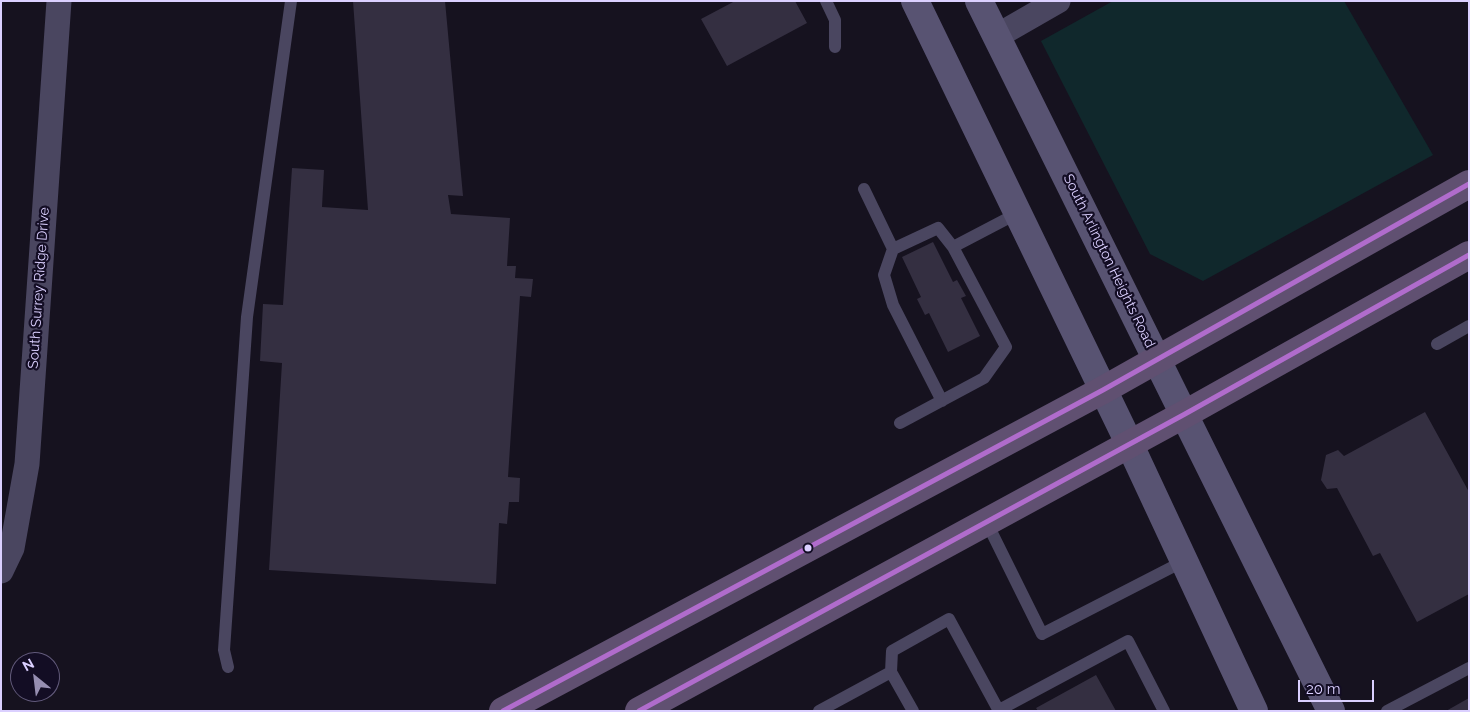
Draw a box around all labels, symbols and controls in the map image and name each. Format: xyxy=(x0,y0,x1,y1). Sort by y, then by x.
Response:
street label: South Arlington Heights Road xyxy=(1060,171,1158,351)
street label: South Surrey Ridge Drive xyxy=(25,207,53,369)
unlabelled marker xyxy=(803,543,813,553)
north arrow xyxy=(10,652,60,702)
text: N xyxy=(20,655,37,674)
scale bar xyxy=(1300,670,1376,702)
text: 20 m xyxy=(1306,680,1341,698)

